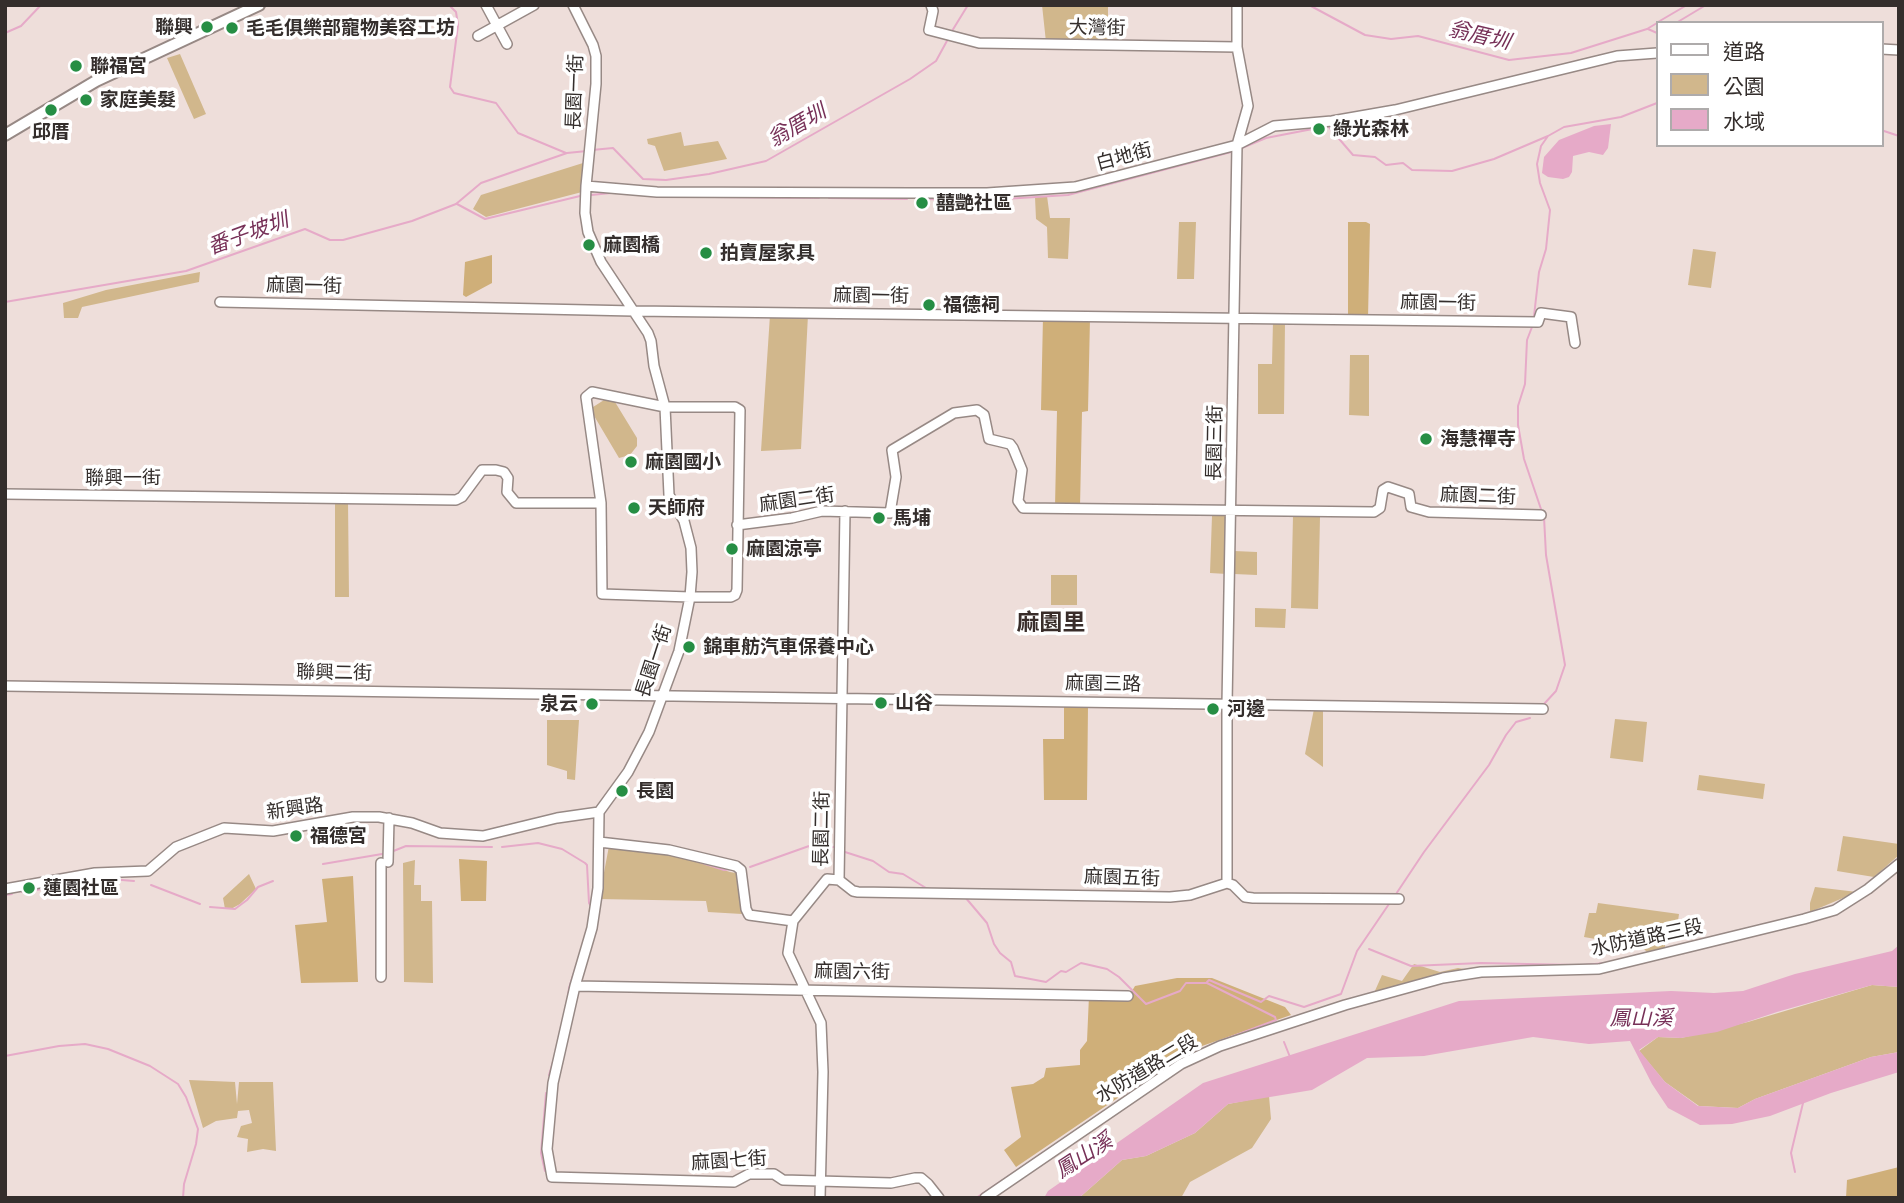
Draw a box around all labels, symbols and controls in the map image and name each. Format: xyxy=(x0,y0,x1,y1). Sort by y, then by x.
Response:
place label: 聯興 xyxy=(155,16,193,38)
street label: 大灣街 xyxy=(1068,16,1126,40)
place label: 毛毛俱樂部寵物美容工坊 xyxy=(246,17,455,39)
water label: 翁厝圳 xyxy=(1445,17,1513,55)
marker: 聯興 xyxy=(199,19,215,35)
marker: 毛毛俱樂部寵物美容工坊 xyxy=(224,20,240,36)
legend xyxy=(1656,21,1883,147)
text: 道路 xyxy=(1723,38,1765,64)
street label: 長園一街 xyxy=(562,54,588,130)
place label: 聯福宮 xyxy=(90,55,147,77)
marker: 聯福宮 xyxy=(68,58,84,74)
text: 公園 xyxy=(1723,73,1765,99)
place label: 家庭美髮 xyxy=(100,89,176,111)
marker: 家庭美髮 xyxy=(78,92,94,108)
water label: 翁厝圳 xyxy=(763,99,831,153)
marker: 邱厝 xyxy=(43,102,59,118)
text: 水域 xyxy=(1723,108,1765,134)
place label: 綠光森林 xyxy=(1333,118,1409,140)
place label: 邱厝 xyxy=(32,121,70,143)
marker: 綠光森林 xyxy=(1311,121,1327,137)
street label: 白地街 xyxy=(1094,139,1154,175)
place label: 囍艷社區 xyxy=(936,192,1012,214)
marker: 囍艷社區 xyxy=(914,195,930,211)
water label: 番子坡圳 xyxy=(204,208,292,260)
place label: 麻園橋 xyxy=(603,234,660,256)
marker: 麻園橋 xyxy=(581,237,597,253)
place label: 拍賣屋家具 xyxy=(720,242,815,264)
marker: 拍賣屋家具 xyxy=(698,245,714,261)
street label: 麻園一街 xyxy=(266,274,342,298)
street label: 麻園一街 xyxy=(833,284,909,308)
street label: 麻園一街 xyxy=(1400,291,1476,315)
place label: 福德祠 xyxy=(943,294,1000,316)
marker: 福德祠 xyxy=(921,297,937,313)
street label: 長園三街 xyxy=(1203,405,1227,481)
place label: 海慧禪寺 xyxy=(1440,428,1516,450)
marker: 海慧禪寺 xyxy=(1418,431,1434,447)
place label: 麻園國小 xyxy=(645,451,721,473)
marker: 麻園國小 xyxy=(623,454,639,470)
street label: 聯興一街 xyxy=(85,467,161,489)
street label: 麻園二街 xyxy=(758,483,836,517)
street label: 麻園二街 xyxy=(1440,483,1516,509)
place label: 天師府 xyxy=(648,497,705,519)
marker: 天師府 xyxy=(626,500,642,516)
place label: 馬埔 xyxy=(893,507,931,529)
marker: 馬埔 xyxy=(871,510,887,526)
place label: 麻園涼亭 xyxy=(746,538,822,560)
marker: 麻園涼亭 xyxy=(724,541,740,557)
district label: 麻園里 xyxy=(1017,609,1085,637)
street label: 長園一街 xyxy=(631,621,677,701)
place label: 錦車舫汽車保養中心 xyxy=(703,636,874,658)
marker: 錦車舫汽車保養中心 xyxy=(681,639,697,655)
street label: 聯興二街 xyxy=(296,661,372,685)
street label: 麻園三路 xyxy=(1065,672,1141,696)
place label: 山谷 xyxy=(895,692,933,714)
place label: 泉云 xyxy=(540,693,578,715)
marker: 山谷 xyxy=(873,695,889,711)
marker: 泉云 xyxy=(584,696,600,712)
place label: 河邊 xyxy=(1227,698,1265,720)
marker: 河邊 xyxy=(1205,701,1221,717)
place label: 長園 xyxy=(636,780,674,802)
marker: 長園 xyxy=(614,783,630,799)
street label: 長園二街 xyxy=(810,791,834,867)
street label: 新興路 xyxy=(265,794,325,824)
place label: 福德宮 xyxy=(310,825,367,847)
marker: 福德宮 xyxy=(288,828,304,844)
street label: 麻園五街 xyxy=(1084,865,1160,891)
place label: 蓮園社區 xyxy=(43,877,119,899)
marker: 蓮園社區 xyxy=(21,880,37,896)
street label: 水防道路三段 xyxy=(1589,915,1705,961)
street label: 麻園六街 xyxy=(814,960,890,984)
water label: 鳳山溪 xyxy=(1610,1006,1672,1032)
street label: 水防道路二段 xyxy=(1092,1030,1202,1108)
water label: 鳳山溪 xyxy=(1051,1128,1117,1184)
street label: 麻園七街 xyxy=(690,1147,768,1175)

